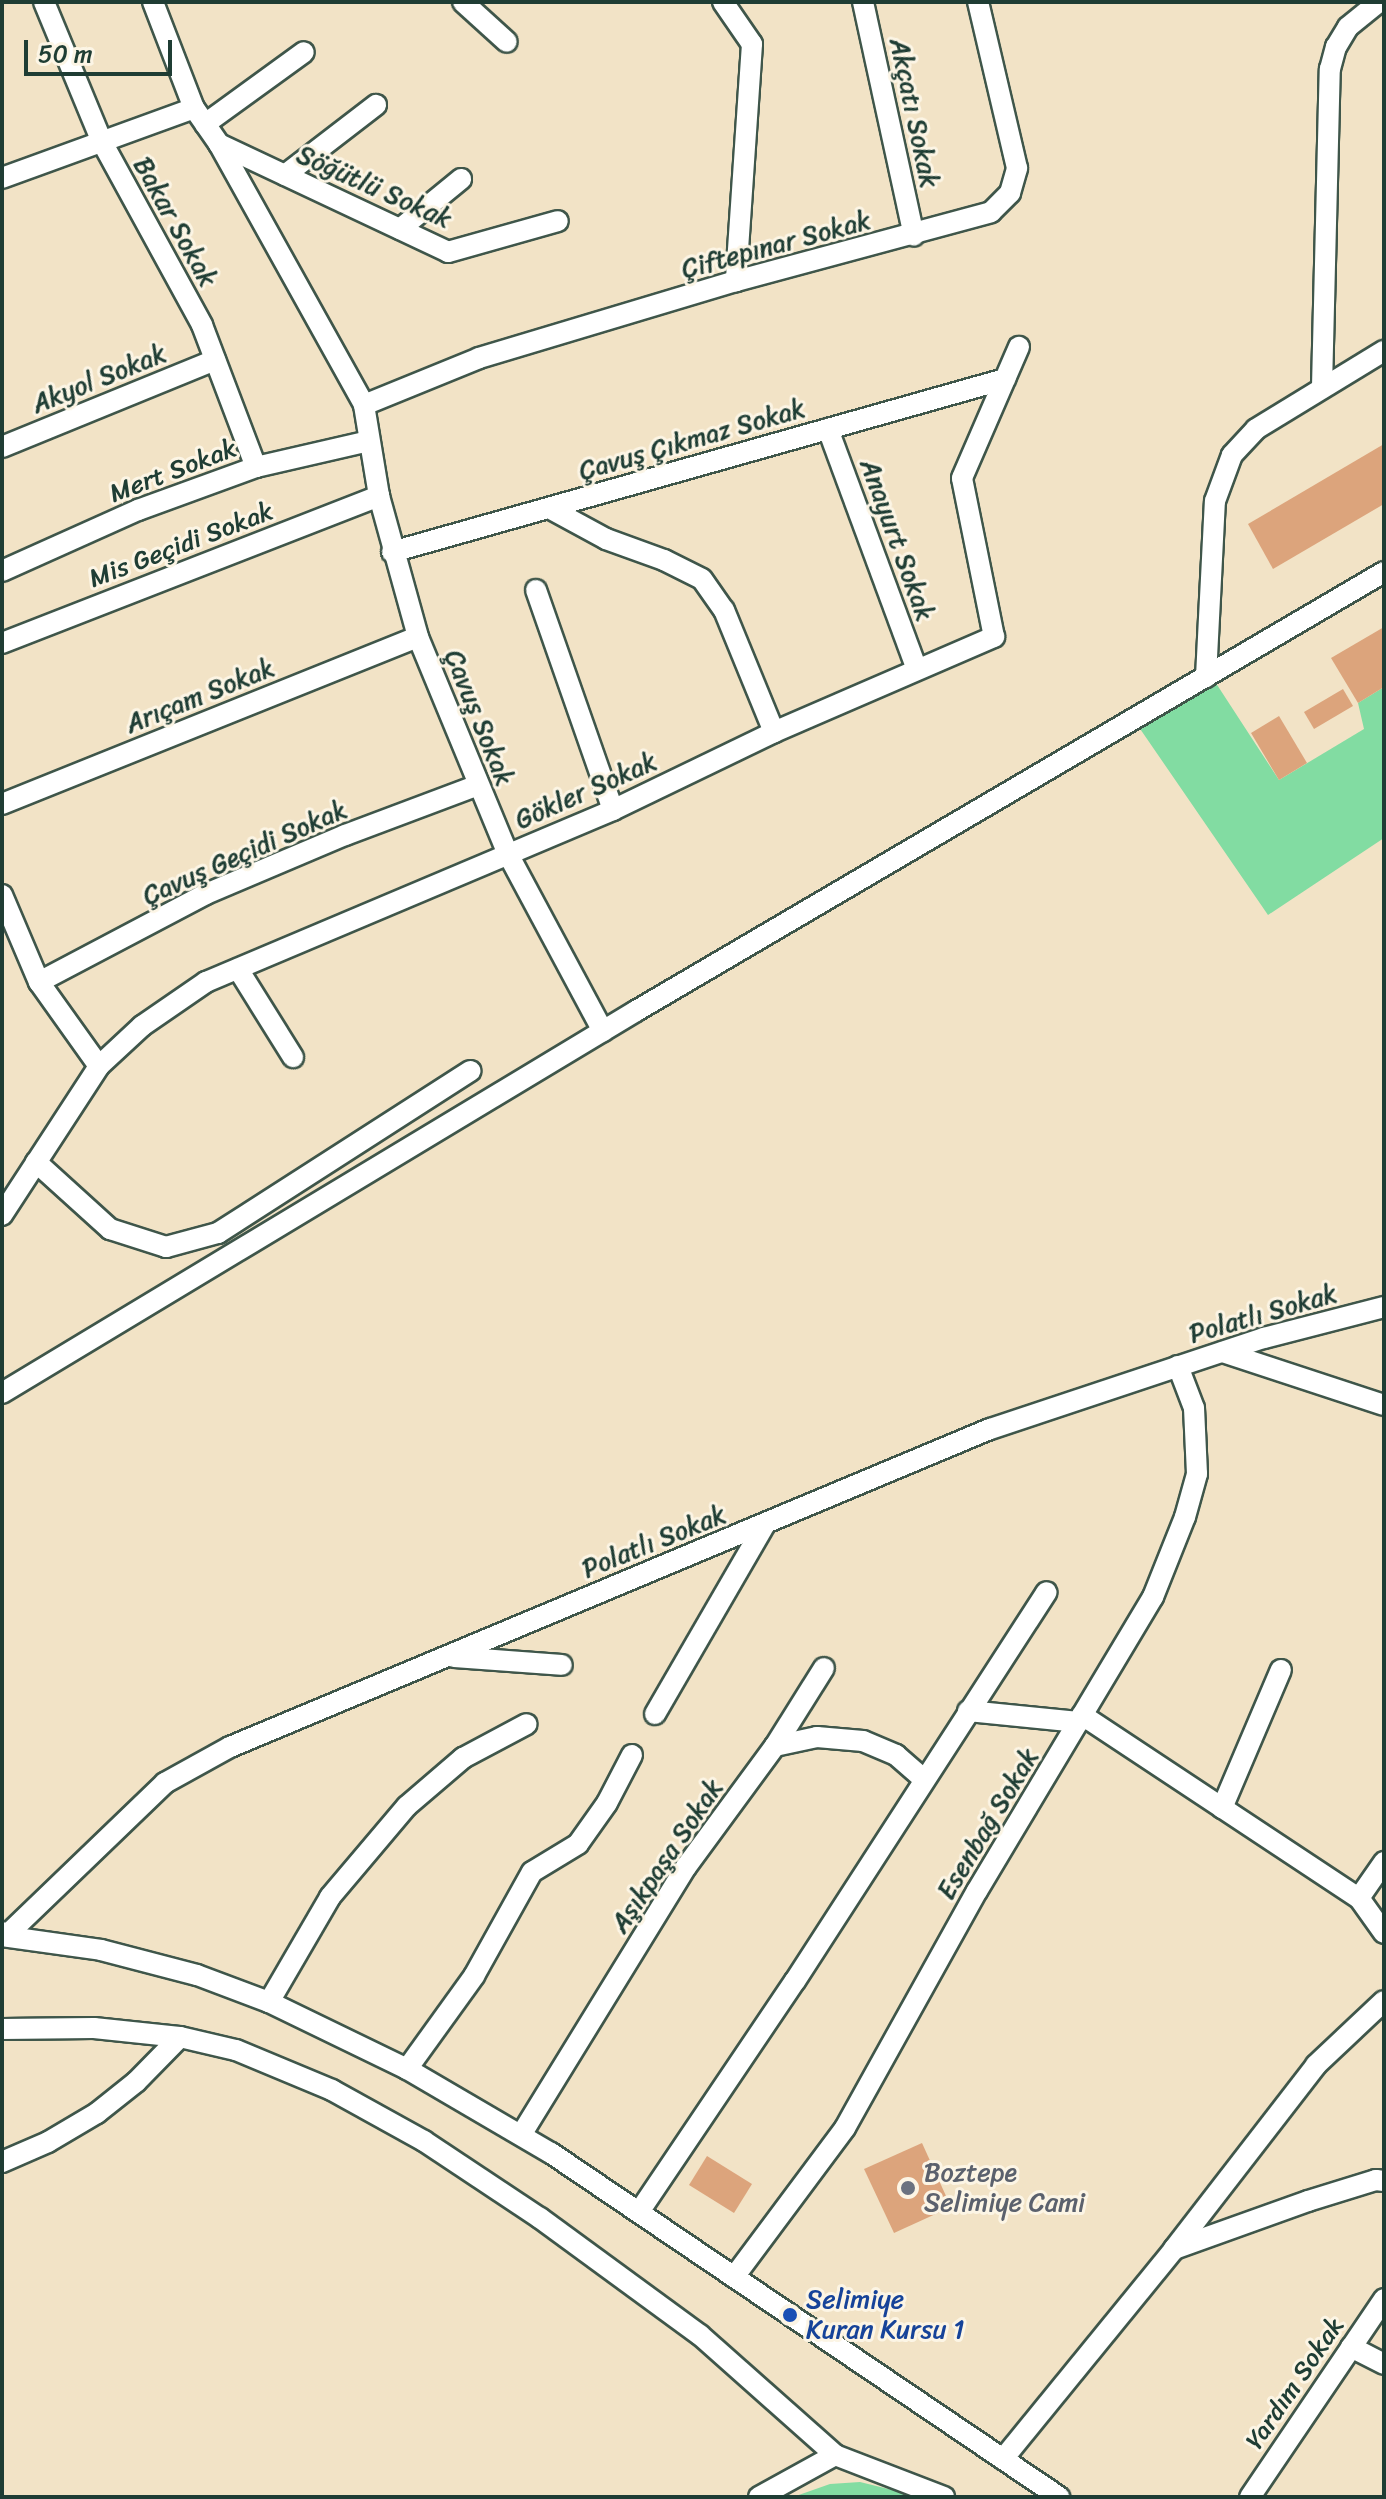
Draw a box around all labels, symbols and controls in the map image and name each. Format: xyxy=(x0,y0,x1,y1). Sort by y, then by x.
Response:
scale bar xyxy=(28,24,176,74)
text: 50 m xyxy=(38,33,93,75)
street label: Akçatı Sokak xyxy=(883,35,945,191)
street label: Söğütlü Sokak xyxy=(292,139,456,235)
street label: Bakar Sokak xyxy=(126,151,224,293)
street label: Çiftepınar Sokak xyxy=(678,205,874,285)
street label: Akyol Sokak xyxy=(27,338,171,420)
street label: Çavuş Çıkmaz Sokak xyxy=(575,393,809,487)
street label: Mert Sokak xyxy=(105,433,241,509)
street label: Anayurt Sokak xyxy=(853,455,941,625)
street label: Mis Geçidi Sokak xyxy=(85,496,277,594)
street label: Çavuş Sokak xyxy=(438,645,520,791)
street label: Arıçam Sokak xyxy=(121,652,279,740)
street label: Gökler Sokak xyxy=(510,746,662,836)
street label: Çavuş Geçidi Sokak xyxy=(137,794,353,912)
street label: Polatlı Sokak xyxy=(1185,1278,1341,1350)
street label: Polatlı Sokak xyxy=(578,1499,730,1585)
street label: Esenbağ Sokak xyxy=(931,1743,1045,1905)
street label: Aşıkpaşa Sokak xyxy=(604,1773,730,1939)
place label: Boztepe Selimiye Cami xyxy=(924,2157,1085,2218)
marker: Boztepe Selimiye Cami xyxy=(899,2179,917,2197)
place label: Selimiye Kuran Kursu 1 xyxy=(806,2284,964,2346)
marker: Selimiye Kuran Kursu 1 xyxy=(781,2306,799,2324)
street label: Yardım Sokak xyxy=(1239,2311,1351,2455)

